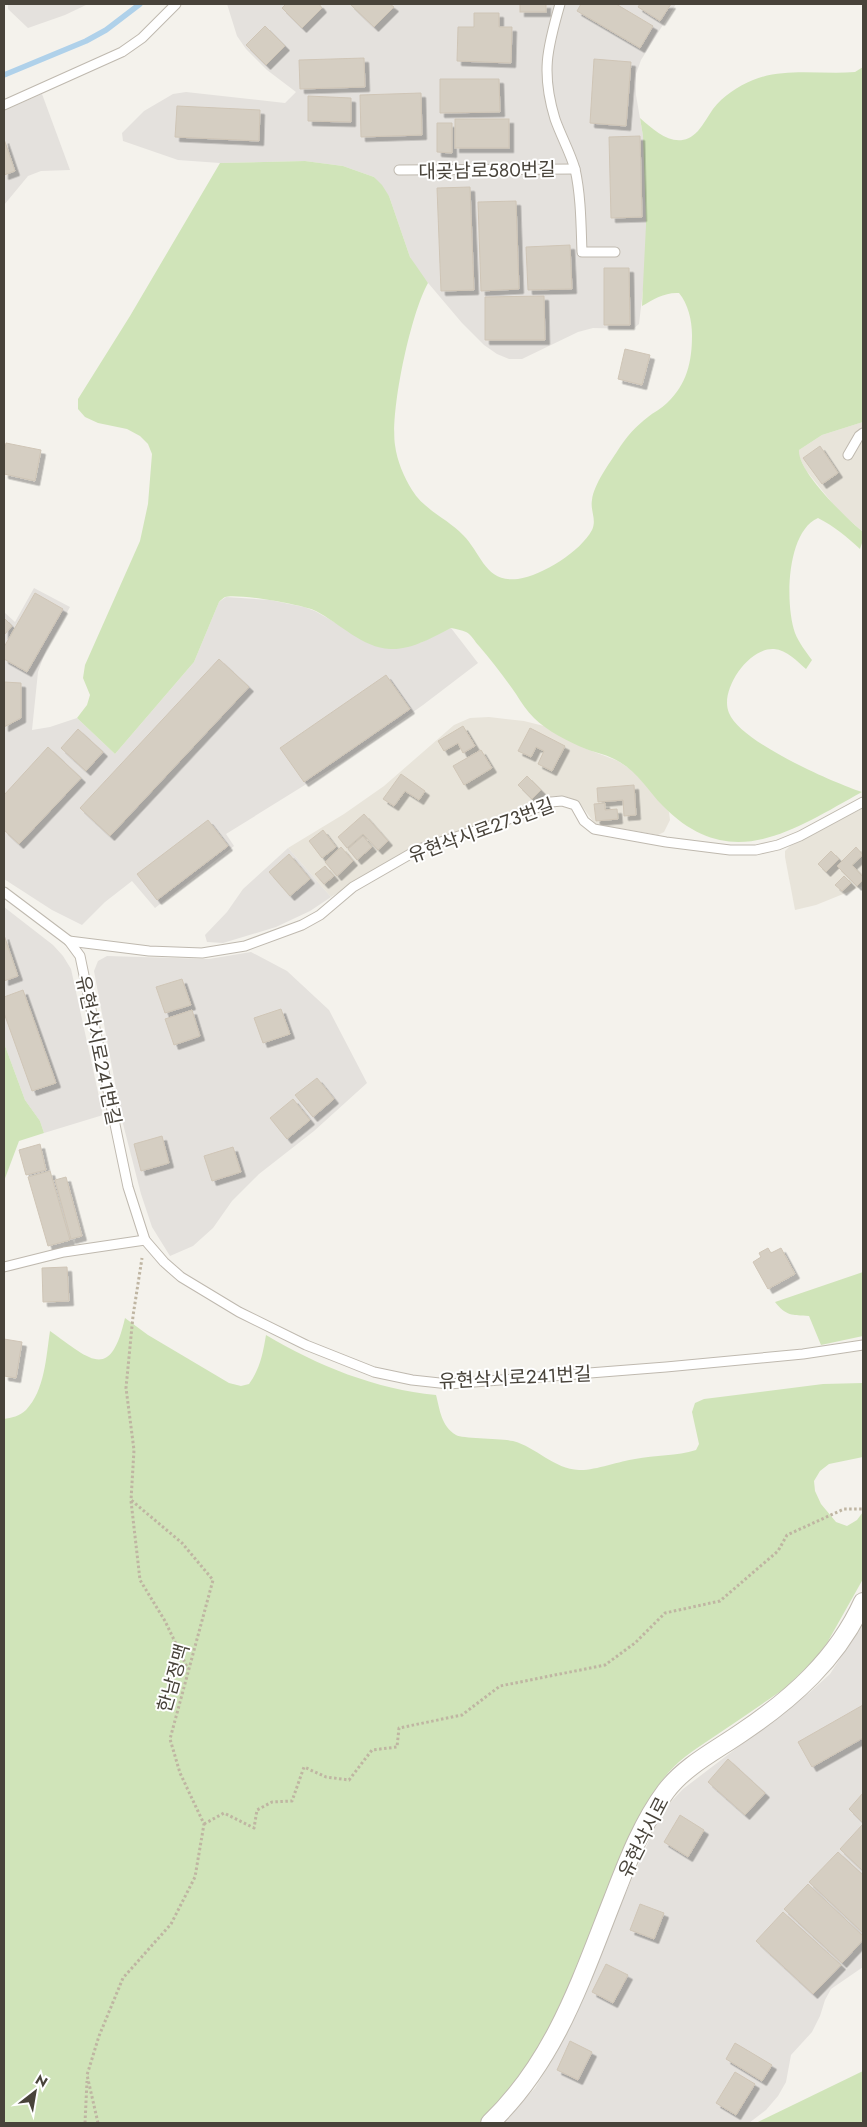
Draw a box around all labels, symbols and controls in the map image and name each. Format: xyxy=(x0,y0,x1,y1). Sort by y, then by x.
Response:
street label: 대곶남로580번길 xyxy=(418,156,556,185)
street label: 유현삭시로273번길 xyxy=(404,792,558,869)
street label: 유현삭시로241번길 xyxy=(69,973,128,1128)
street label: 유현삭시로241번길 xyxy=(438,1360,592,1395)
street label: 한남정맥 xyxy=(151,1641,196,1715)
street label: 유현삭시로 xyxy=(612,1792,675,1882)
north arrow xyxy=(10,2067,60,2117)
text: N xyxy=(32,2069,52,2092)

